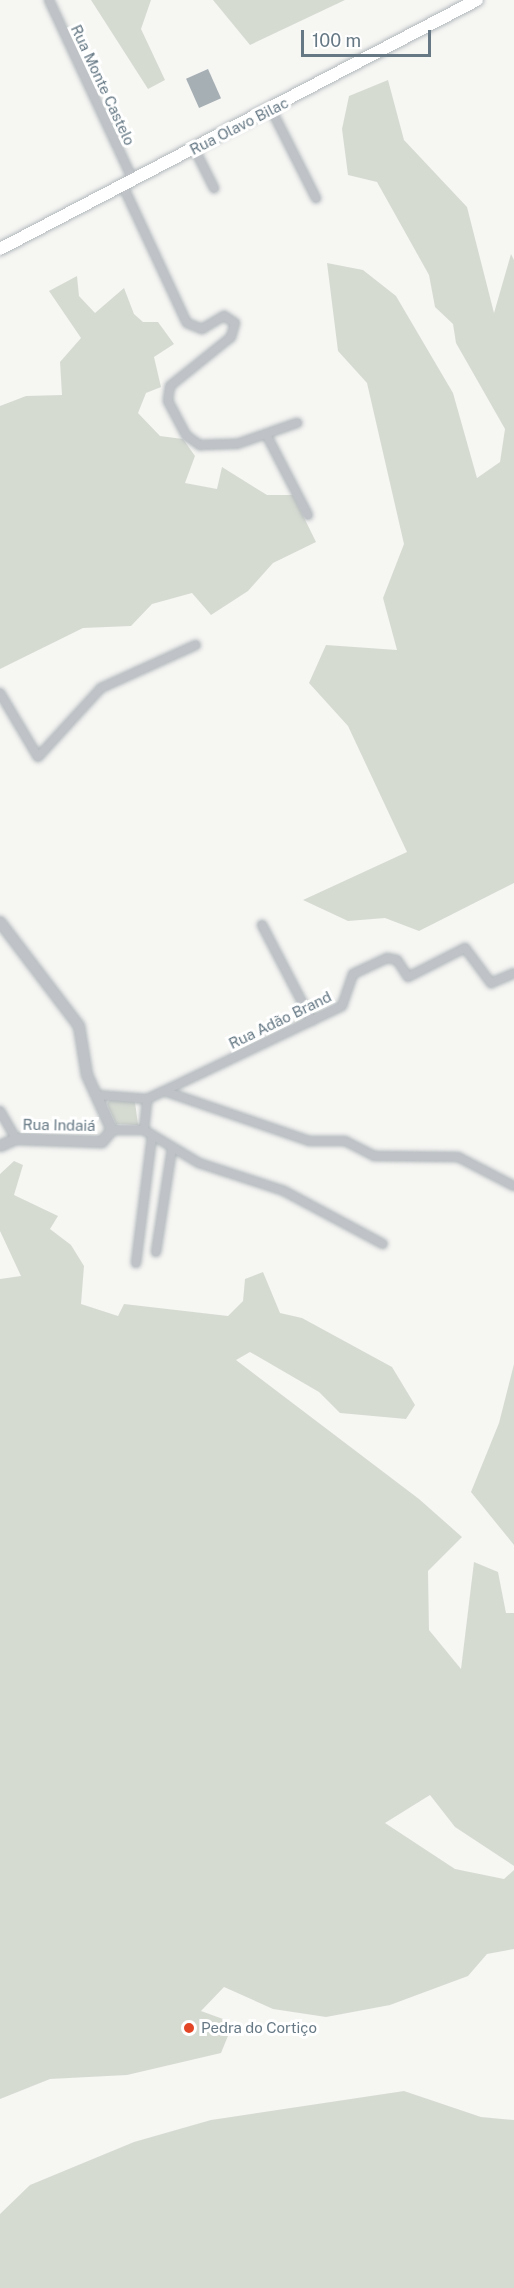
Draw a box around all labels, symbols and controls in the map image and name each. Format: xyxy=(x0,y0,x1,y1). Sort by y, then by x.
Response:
scale bar xyxy=(304,18,434,56)
street label: Rua Monte Castelo xyxy=(67,22,139,148)
text: 100 m xyxy=(312,30,361,51)
street label: Rua Olavo Bilac xyxy=(187,93,291,159)
street label: Rua Adão Brand xyxy=(226,987,334,1053)
street label: Rua Indaiá xyxy=(22,1115,96,1135)
place label: Pedra do Cortiço xyxy=(201,2019,317,2037)
marker: Pedra do Cortiço xyxy=(182,2021,196,2035)

